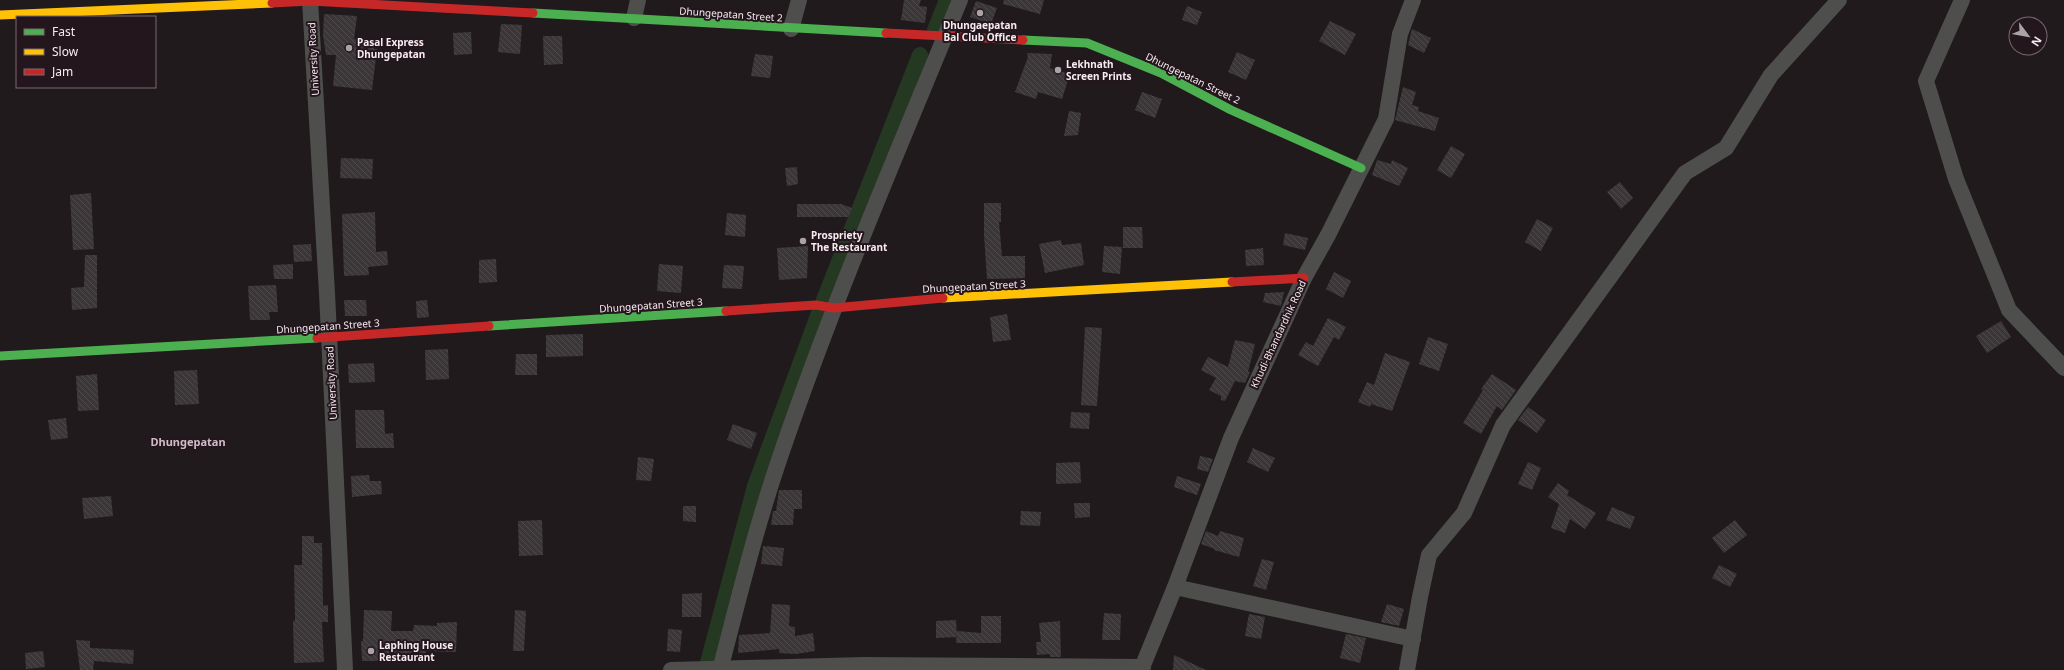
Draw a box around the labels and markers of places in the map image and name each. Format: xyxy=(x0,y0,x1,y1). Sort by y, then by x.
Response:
marker: Dhungaepatan Bal Club Office xyxy=(975,8,985,18)
place label: Dhungaepatan Bal Club Office xyxy=(943,18,1017,44)
place label: Pasal Express Dhungepatan xyxy=(357,35,425,61)
marker: Pasal Express Dhungepatan xyxy=(344,43,354,53)
place label: Lekhnath Screen Prints xyxy=(1066,57,1132,83)
marker: Lekhnath Screen Prints xyxy=(1053,65,1063,75)
place label: Prospriety The Restaurant xyxy=(811,228,888,254)
marker: Prospriety The Restaurant xyxy=(798,236,808,246)
place label: Laphing House Restaurant xyxy=(379,638,453,664)
marker: Laphing House Restaurant xyxy=(366,646,376,656)

